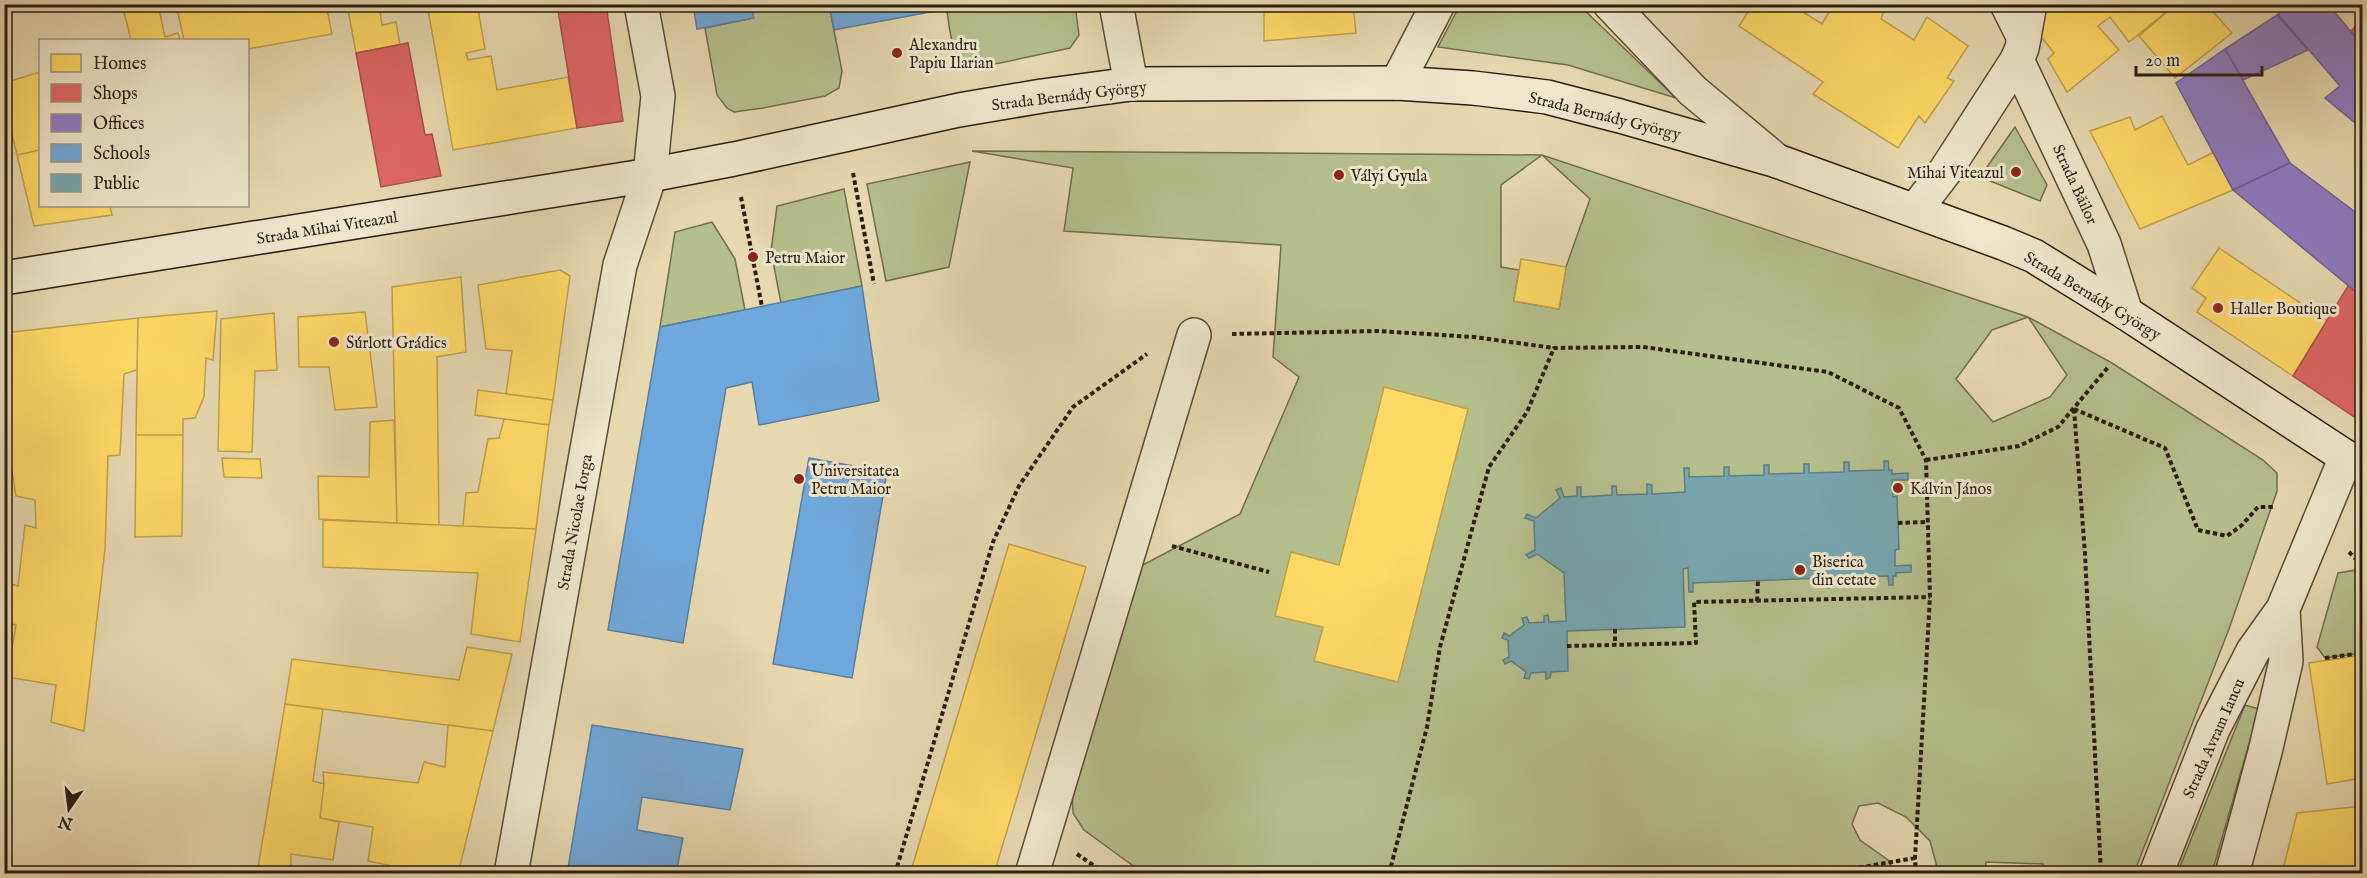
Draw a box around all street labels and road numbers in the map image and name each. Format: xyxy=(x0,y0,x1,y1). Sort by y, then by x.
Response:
street label: Strada Bernády György xyxy=(990,78,1148,116)
street label: Strada Bernády György xyxy=(1526,88,1683,146)
street label: Strada Băilor xyxy=(2047,142,2101,228)
street label: Strada Mihai Viteazul xyxy=(255,208,400,250)
street label: Strada Bernády György xyxy=(2020,248,2164,346)
street label: Strada Nicolae Iorga xyxy=(554,453,598,592)
street label: Strada Avram Iancu xyxy=(2179,676,2250,802)

